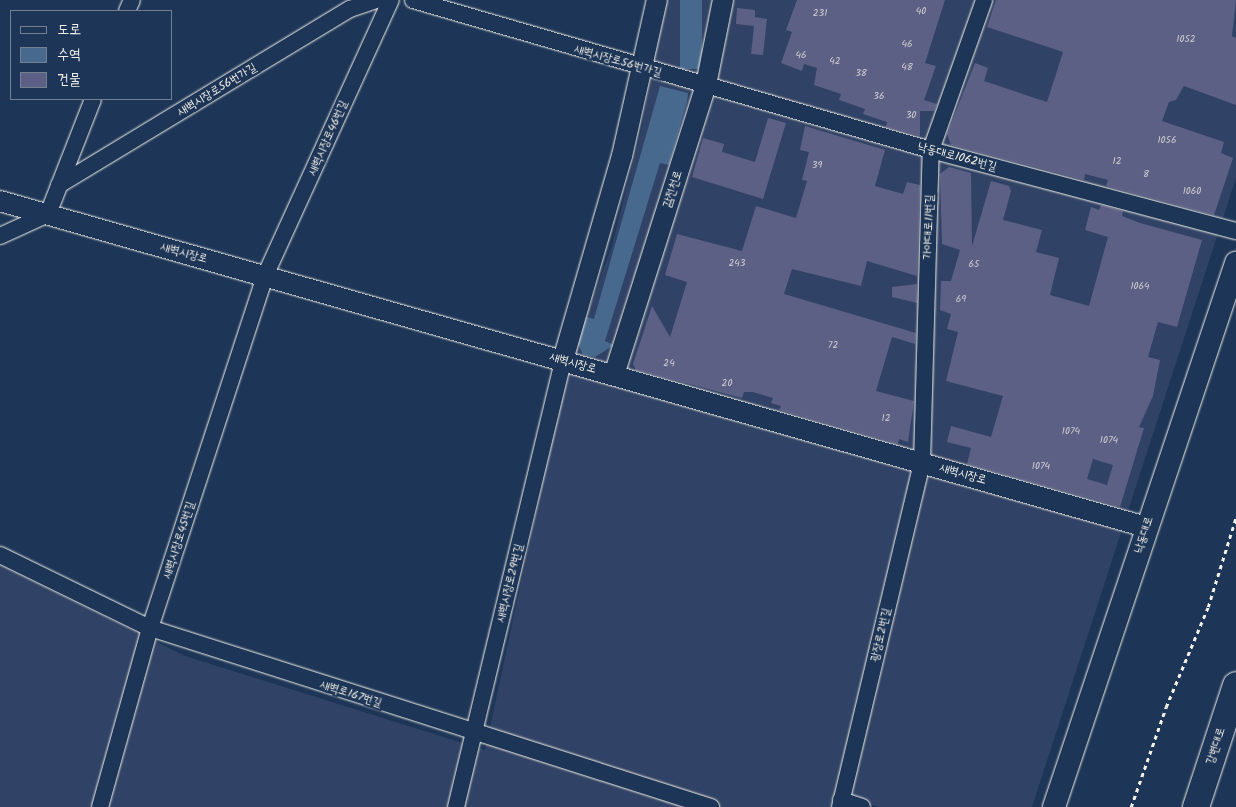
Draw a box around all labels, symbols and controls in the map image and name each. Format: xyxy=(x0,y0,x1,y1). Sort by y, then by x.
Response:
house number: 40 xyxy=(916,6,926,18)
house number: 231 xyxy=(813,8,827,20)
legend xyxy=(10,10,172,100)
text: 도로 xyxy=(57,18,81,42)
house number: 1052 xyxy=(1176,34,1196,46)
house number: 46 xyxy=(901,39,913,51)
street label: 새벽시장로56번가길 xyxy=(573,42,663,80)
text: 수역 xyxy=(57,43,81,67)
house number: 46 xyxy=(795,50,807,62)
house number: 42 xyxy=(829,56,841,68)
street label: 새벽시장로56번가길 xyxy=(175,61,259,119)
house number: 48 xyxy=(901,62,913,74)
text: 건물 xyxy=(57,68,81,92)
house number: 38 xyxy=(855,68,867,80)
house number: 36 xyxy=(873,91,885,103)
street label: 새벽시장로46번길 xyxy=(305,98,351,178)
house number: 30 xyxy=(906,110,916,122)
house number: 1056 xyxy=(1157,135,1177,147)
street label: 낙동대로1062번길 xyxy=(916,140,998,174)
house number: 12 xyxy=(1113,156,1121,168)
house number: 39 xyxy=(812,160,822,172)
street label: 감전천로 xyxy=(660,168,686,210)
house number: 8 xyxy=(1143,169,1149,181)
house number: 1060 xyxy=(1183,186,1201,198)
street label: 가야대로11번길 xyxy=(921,194,937,260)
street label: 새벽시장로 xyxy=(159,239,209,267)
house number: 243 xyxy=(728,258,746,270)
house number: 65 xyxy=(969,259,979,271)
house number: 1064 xyxy=(1130,281,1150,293)
house number: 69 xyxy=(956,294,966,306)
house number: 72 xyxy=(828,340,838,352)
street label: 새벽시장로 xyxy=(548,349,598,377)
house number: 24 xyxy=(663,358,675,370)
house number: 20 xyxy=(722,378,732,390)
house number: 12 xyxy=(882,413,890,425)
house number: 1074 xyxy=(1062,426,1080,438)
house number: 1074 xyxy=(1100,435,1118,447)
street label: 새벽시장로 xyxy=(938,460,988,488)
house number: 1074 xyxy=(1032,461,1050,473)
street label: 새벽시장로45번길 xyxy=(160,499,198,581)
street label: 낙동대로 xyxy=(1131,514,1157,556)
street label: 새벽시장로29번길 xyxy=(493,542,527,624)
street label: 광장로2번길 xyxy=(868,606,894,664)
street label: 새벽로167번길 xyxy=(318,677,384,711)
street label: 강변대로 xyxy=(1203,725,1229,767)

